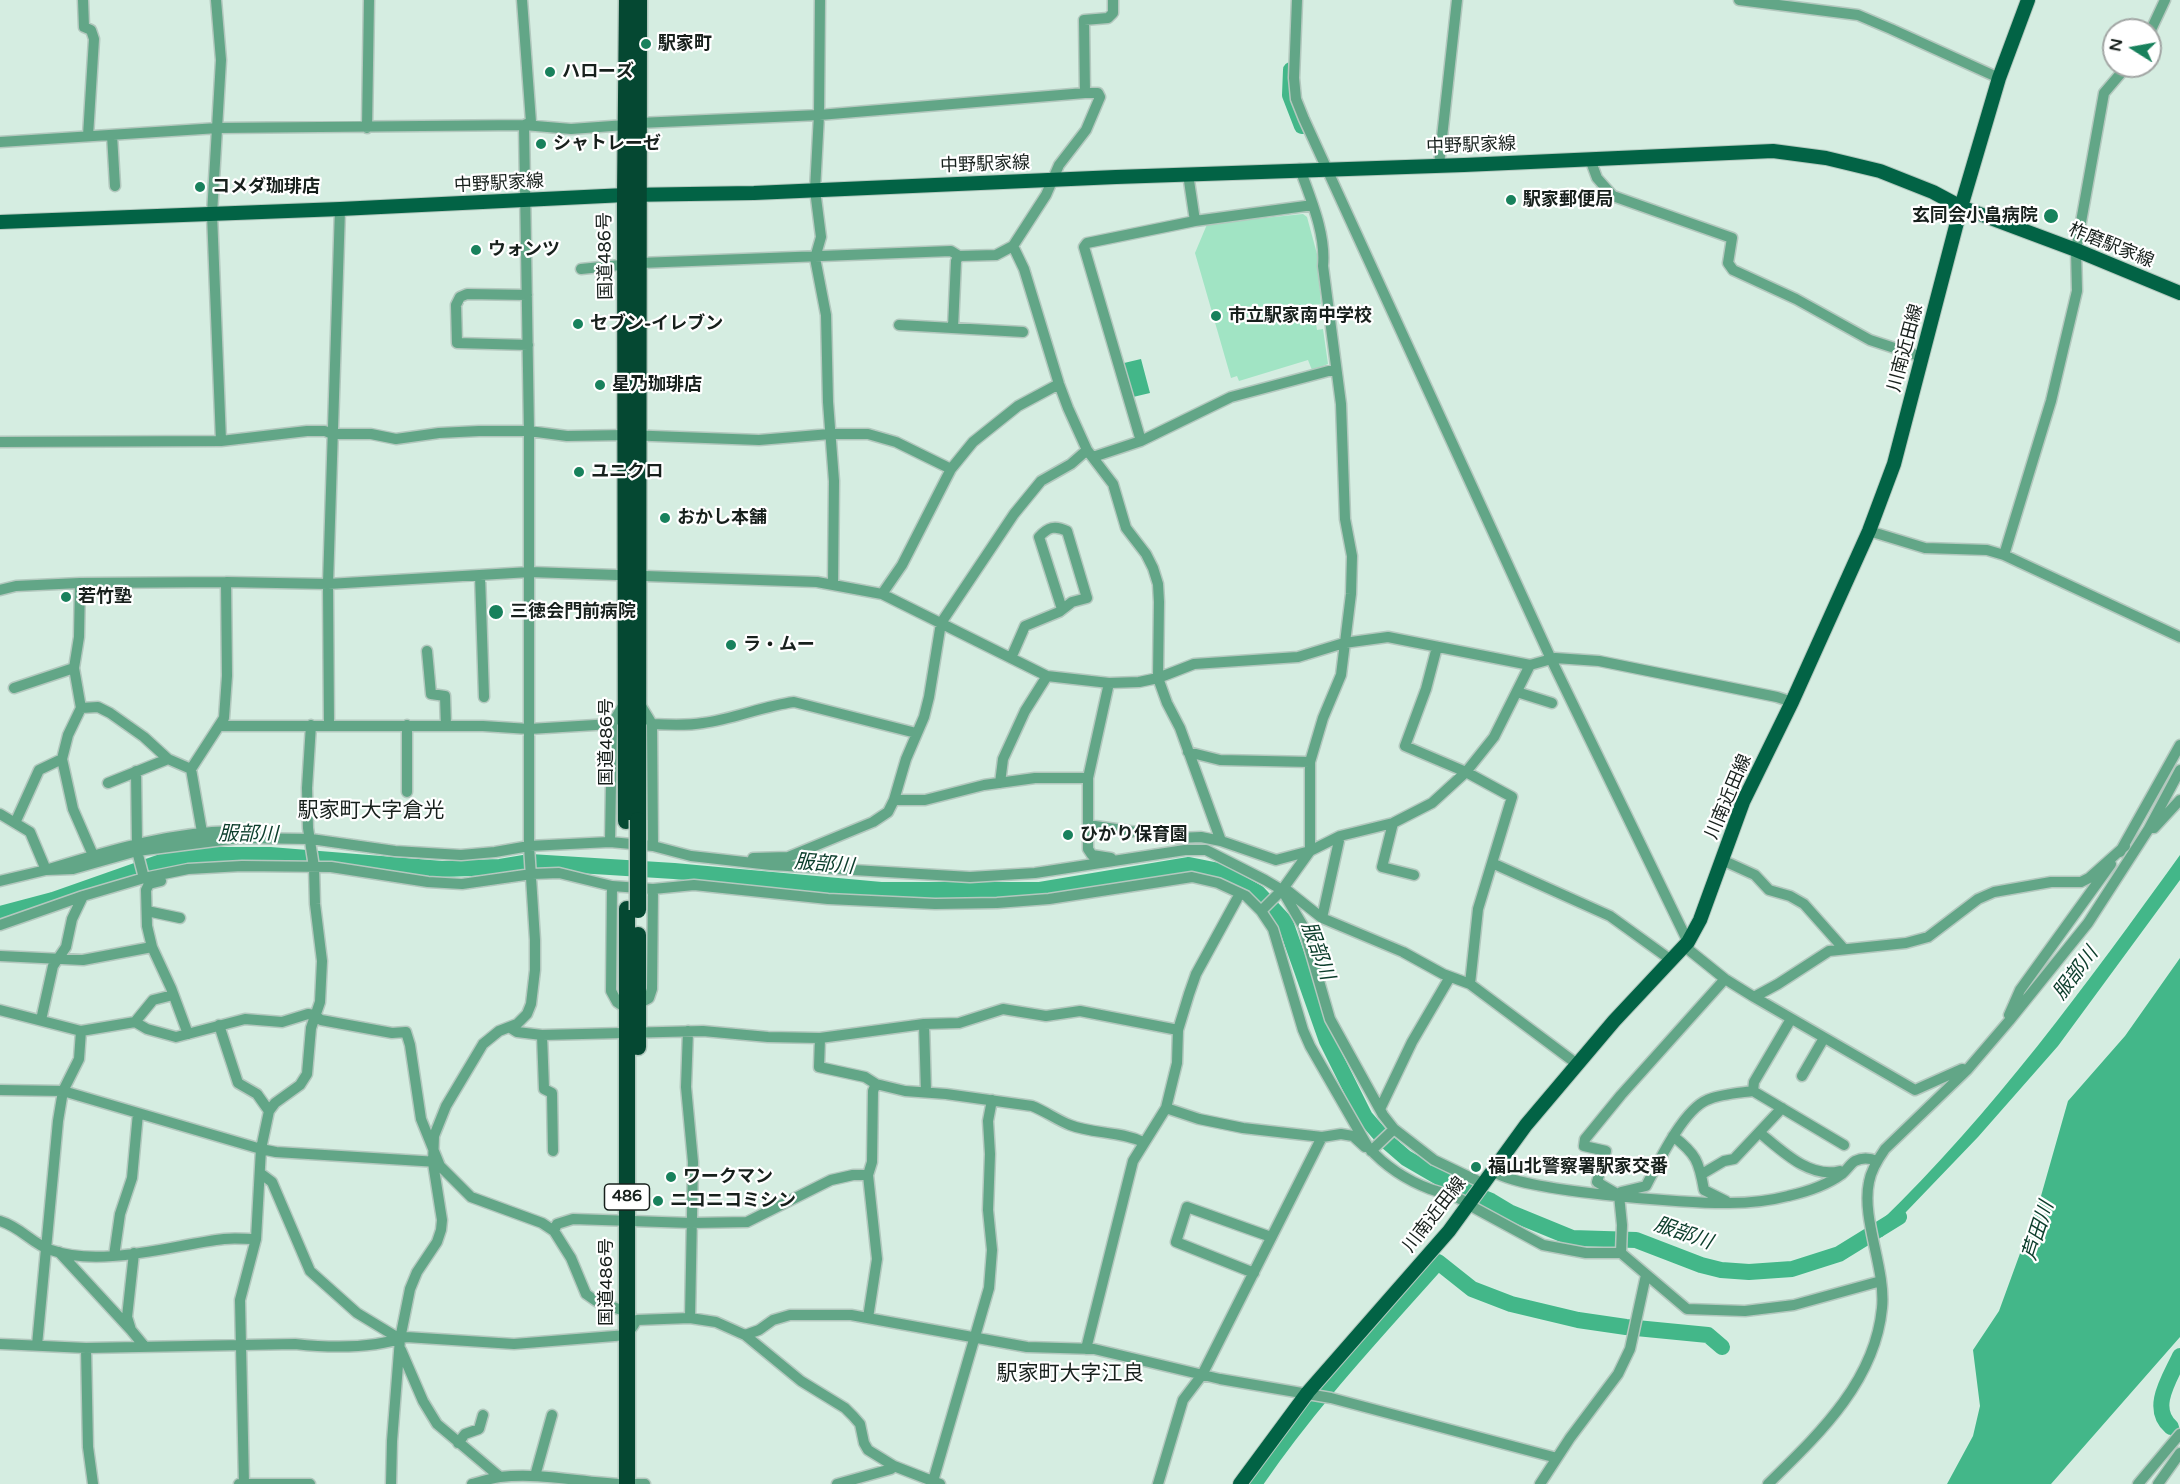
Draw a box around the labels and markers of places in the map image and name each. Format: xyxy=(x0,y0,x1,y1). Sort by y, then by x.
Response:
place label: 駅家町 xyxy=(658,33,712,55)
marker: 駅家町 xyxy=(639,37,653,51)
place label: ハローズ xyxy=(562,61,634,83)
marker: ハローズ xyxy=(543,65,557,79)
place label: シャトレーゼ xyxy=(553,133,661,155)
marker: シャトレーゼ xyxy=(534,137,548,151)
place label: コメダ珈琲店 xyxy=(212,176,320,198)
marker: コメダ珈琲店 xyxy=(193,180,207,194)
place label: 駅家郵便局 xyxy=(1523,189,1613,211)
marker: 駅家郵便局 xyxy=(1504,193,1518,207)
place label: 玄同会小畠病院 xyxy=(1912,205,2038,227)
marker: 玄同会小畠病院 xyxy=(2042,207,2060,225)
place label: ウォンツ xyxy=(488,239,560,261)
marker: ウォンツ xyxy=(469,243,483,257)
place label: 市立駅家南中学校 xyxy=(1228,305,1372,327)
marker: 市立駅家南中学校 xyxy=(1209,309,1223,323)
place label: セブン-イレブン xyxy=(590,313,723,335)
marker: セブン-イレブン xyxy=(571,317,585,331)
place label: 星乃珈琲店 xyxy=(612,374,702,396)
marker: 星乃珈琲店 xyxy=(593,378,607,392)
place label: ユニクロ xyxy=(591,461,663,483)
marker: ユニクロ xyxy=(572,465,586,479)
place label: おかし本舗 xyxy=(677,507,767,529)
marker: おかし本舗 xyxy=(658,511,672,525)
place label: 若竹塾 xyxy=(78,586,132,608)
marker: 若竹塾 xyxy=(59,590,73,604)
place label: 三徳会門前病院 xyxy=(510,601,636,623)
marker: 三徳会門前病院 xyxy=(487,603,505,621)
place label: ラ・ムー xyxy=(743,634,815,656)
marker: ラ・ムー xyxy=(724,638,738,652)
place label: ひかり保育園 xyxy=(1080,824,1188,846)
marker: ひかり保育園 xyxy=(1061,828,1075,842)
place label: 福山北警察署駅家交番 xyxy=(1488,1156,1668,1178)
marker: 福山北警察署駅家交番 xyxy=(1469,1160,1483,1174)
place label: ワークマン xyxy=(683,1166,773,1188)
marker: ワークマン xyxy=(664,1170,678,1184)
place label: ニコニコミシン xyxy=(670,1190,796,1212)
marker: ニコニコミシン xyxy=(651,1194,665,1208)

